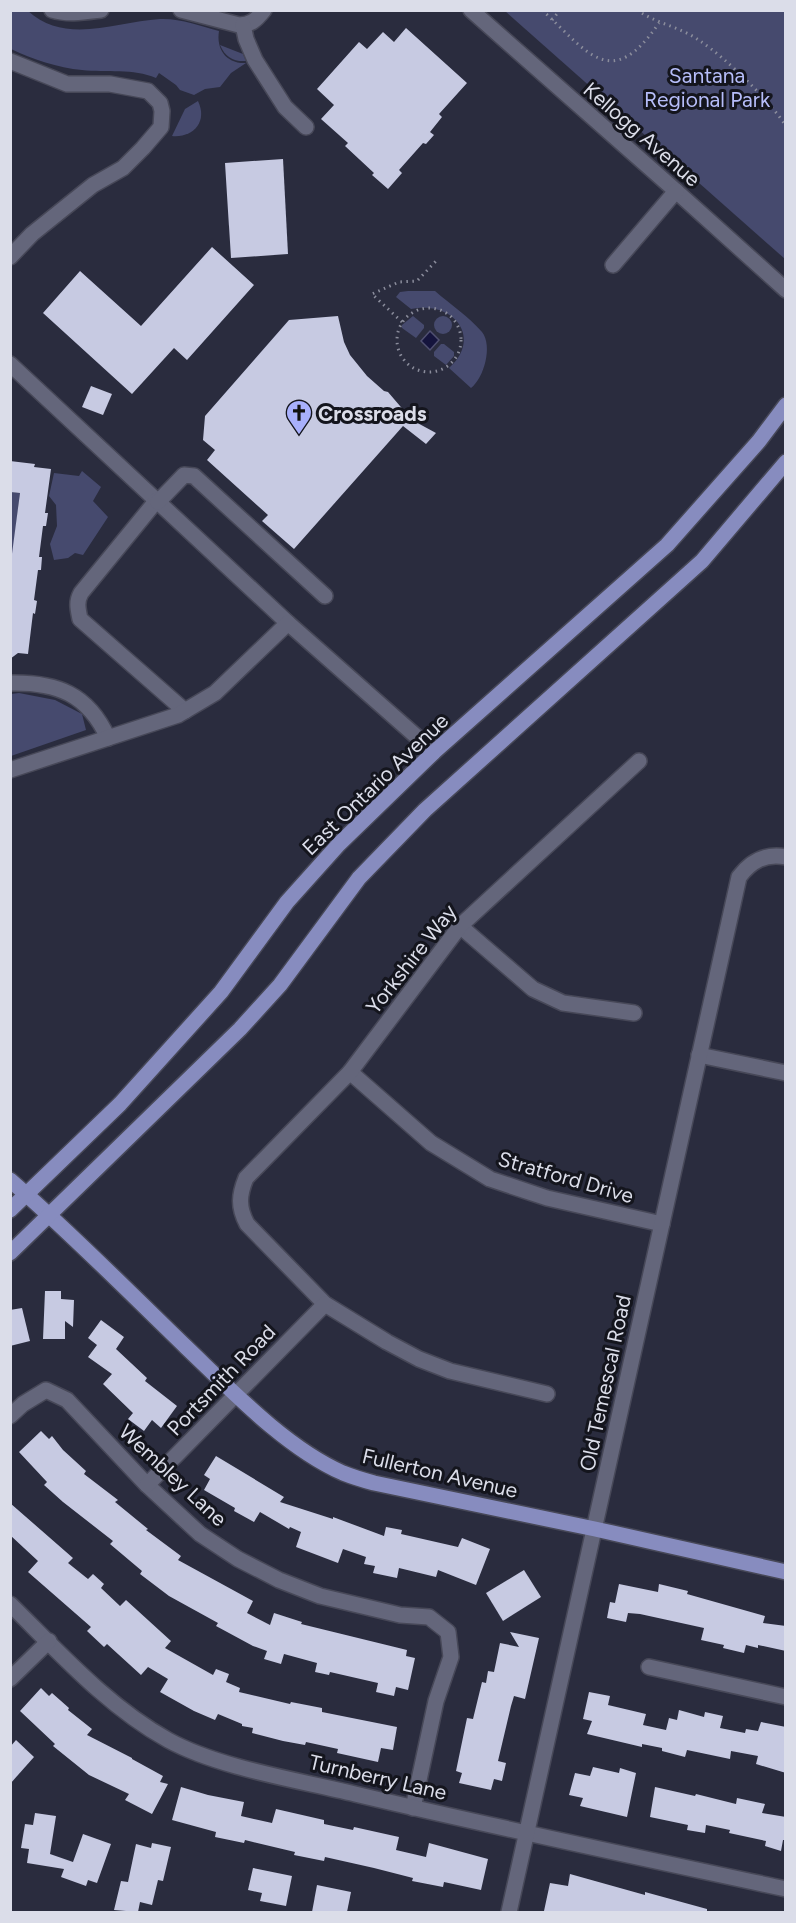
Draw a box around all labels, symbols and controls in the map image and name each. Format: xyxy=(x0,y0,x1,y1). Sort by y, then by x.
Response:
park label: Santana Regional Park xyxy=(644,63,771,112)
street label: Kellogg Avenue xyxy=(579,77,705,191)
church icon: Crossroads xyxy=(284,398,314,436)
place label: Crossroads xyxy=(318,401,427,426)
street label: East Ontario Avenue xyxy=(297,708,453,860)
street label: Yorkshire Way xyxy=(361,899,461,1019)
street label: Stratford Drive xyxy=(495,1146,637,1208)
street label: Old Temescal Road xyxy=(574,1293,636,1473)
street label: Portsmith Road xyxy=(162,1319,280,1441)
street label: Wembley Lane xyxy=(114,1419,232,1531)
street label: Fullerton Avenue xyxy=(360,1443,520,1503)
street label: Turnberry Lane xyxy=(307,1749,449,1805)

